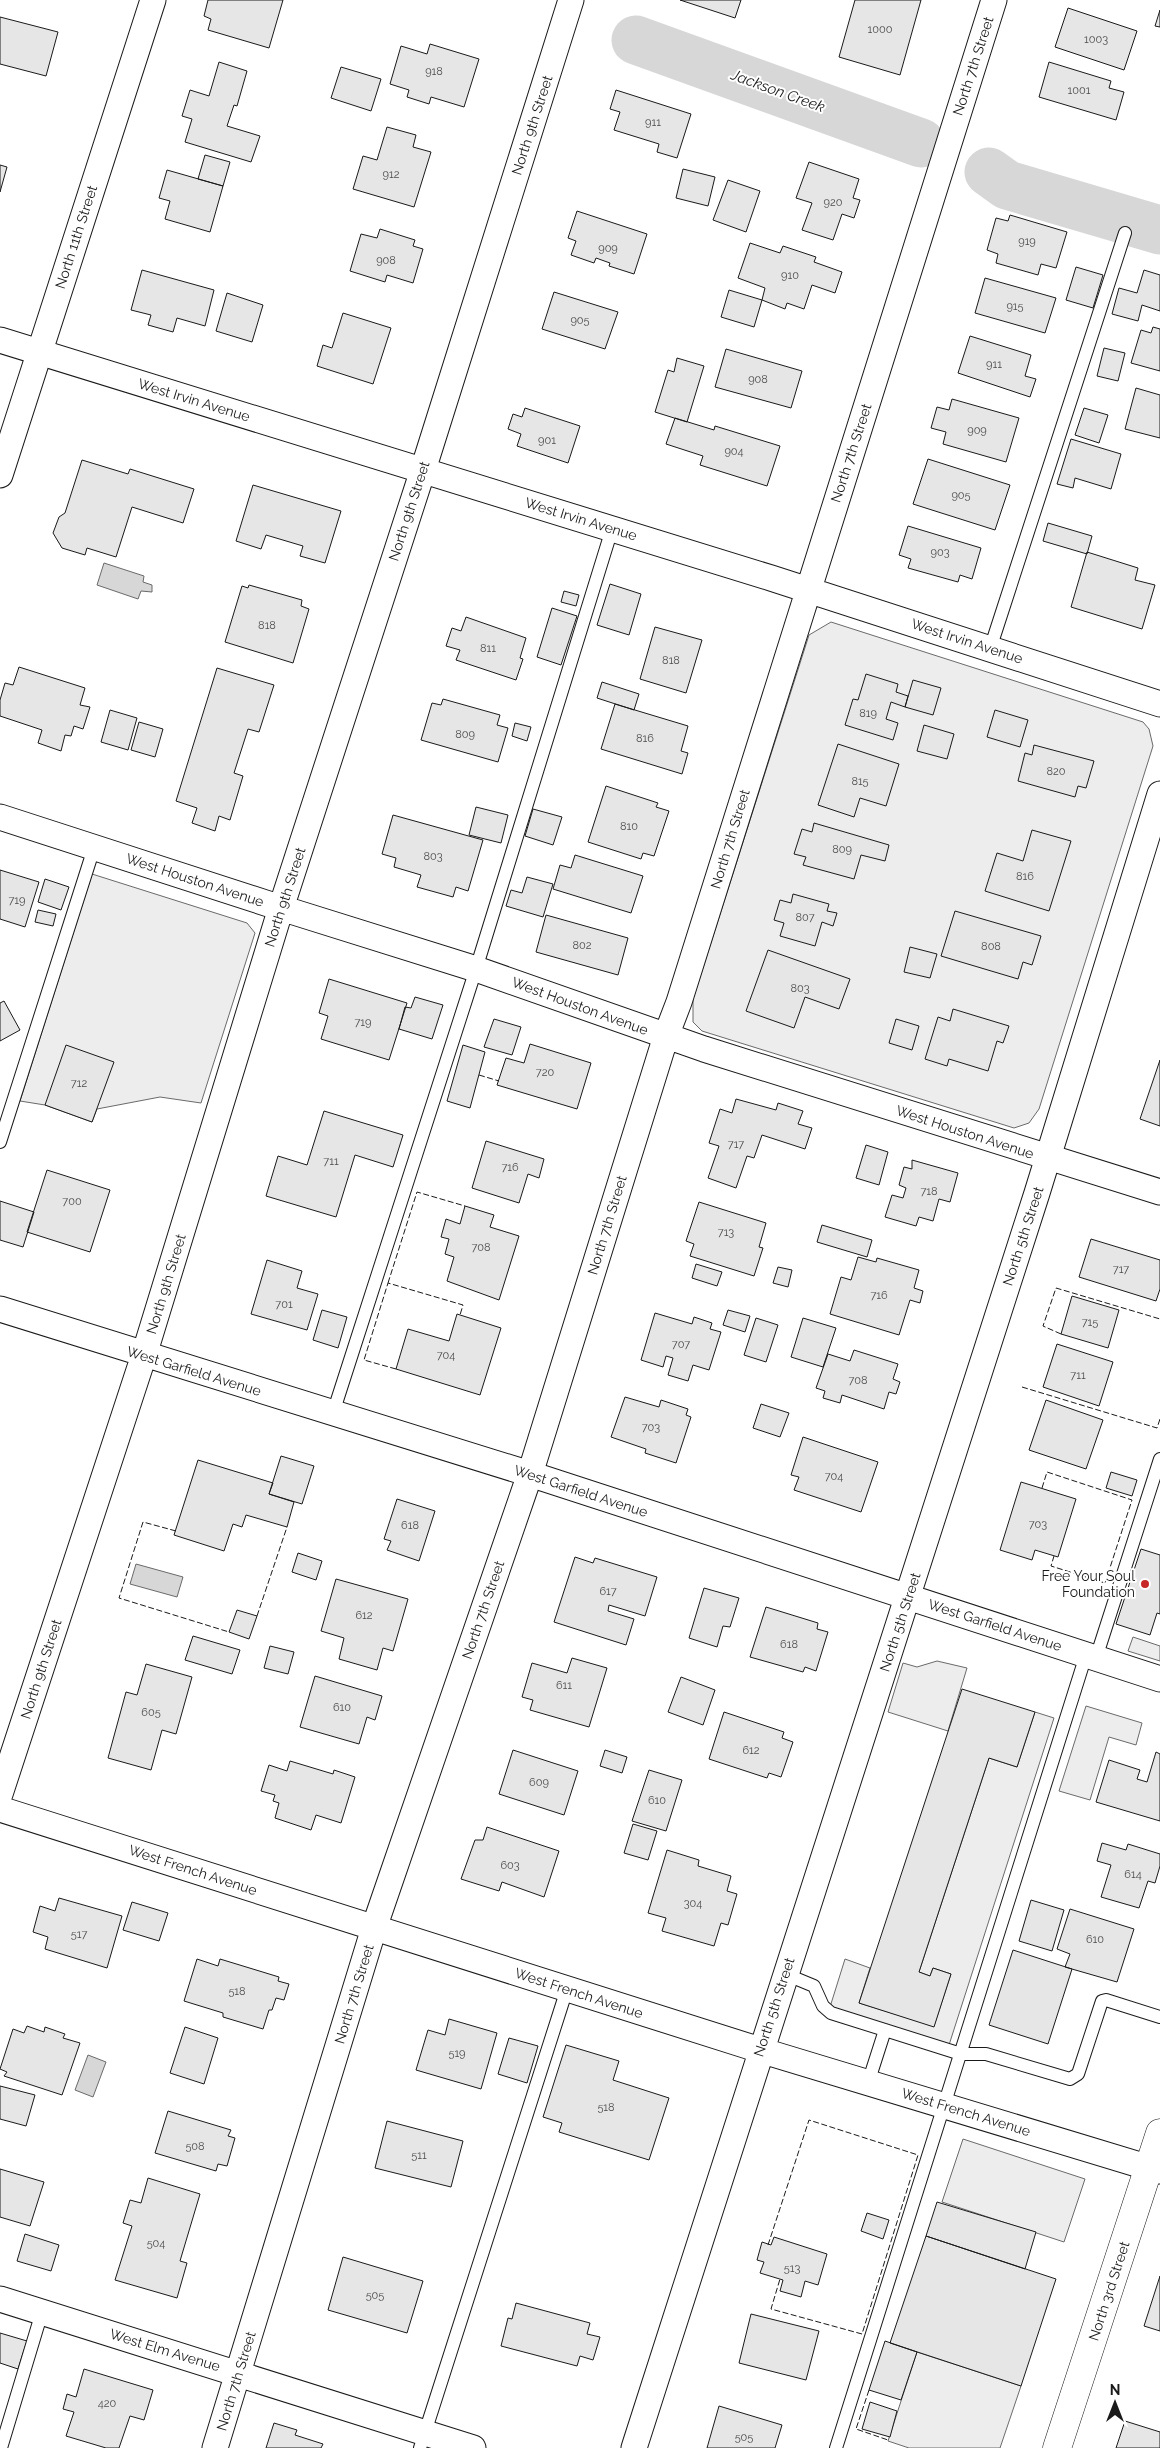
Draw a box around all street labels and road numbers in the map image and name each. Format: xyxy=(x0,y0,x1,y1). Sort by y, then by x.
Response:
street label: North 7th Street xyxy=(949,14,997,117)
street label: North 9th Street xyxy=(508,73,556,177)
street label: North 11th Street xyxy=(52,183,100,291)
street label: West Irvin Avenue xyxy=(136,375,252,425)
street label: North 7th Street xyxy=(827,401,875,504)
street label: North 9th Street xyxy=(385,459,433,563)
street label: West Irvin Avenue xyxy=(523,494,639,544)
street label: West Irvin Avenue xyxy=(909,615,1025,667)
street label: North 7th Street xyxy=(707,787,753,891)
street label: North 9th Street xyxy=(261,845,309,949)
street label: West Houston Avenue xyxy=(124,850,266,910)
street label: West Houston Avenue xyxy=(510,974,650,1038)
street label: West Houston Avenue xyxy=(894,1102,1036,1162)
street label: North 7th Street xyxy=(584,1173,630,1277)
street label: North 5th Street xyxy=(999,1184,1047,1288)
street label: North 9th Street xyxy=(143,1232,189,1336)
street label: West Garfield Avenue xyxy=(125,1343,263,1399)
street label: West Garfield Avenue xyxy=(512,1462,650,1520)
street label: North 7th Street xyxy=(459,1558,507,1661)
street label: North 5th Street xyxy=(876,1570,924,1674)
street label: West Garfield Avenue xyxy=(926,1596,1064,1654)
street label: North 9th Street xyxy=(17,1617,65,1721)
street label: West French Avenue xyxy=(127,1842,259,1898)
street label: North 7th Street xyxy=(331,1942,377,2046)
street label: North 5th Street xyxy=(750,1955,798,2059)
street label: West French Avenue xyxy=(513,1965,645,2021)
street label: West French Avenue xyxy=(900,2085,1032,2139)
street label: North 3rd Street xyxy=(1085,2239,1133,2343)
street label: West Elm Avenue xyxy=(108,2326,222,2374)
street label: North 7th Street xyxy=(213,2329,259,2433)

